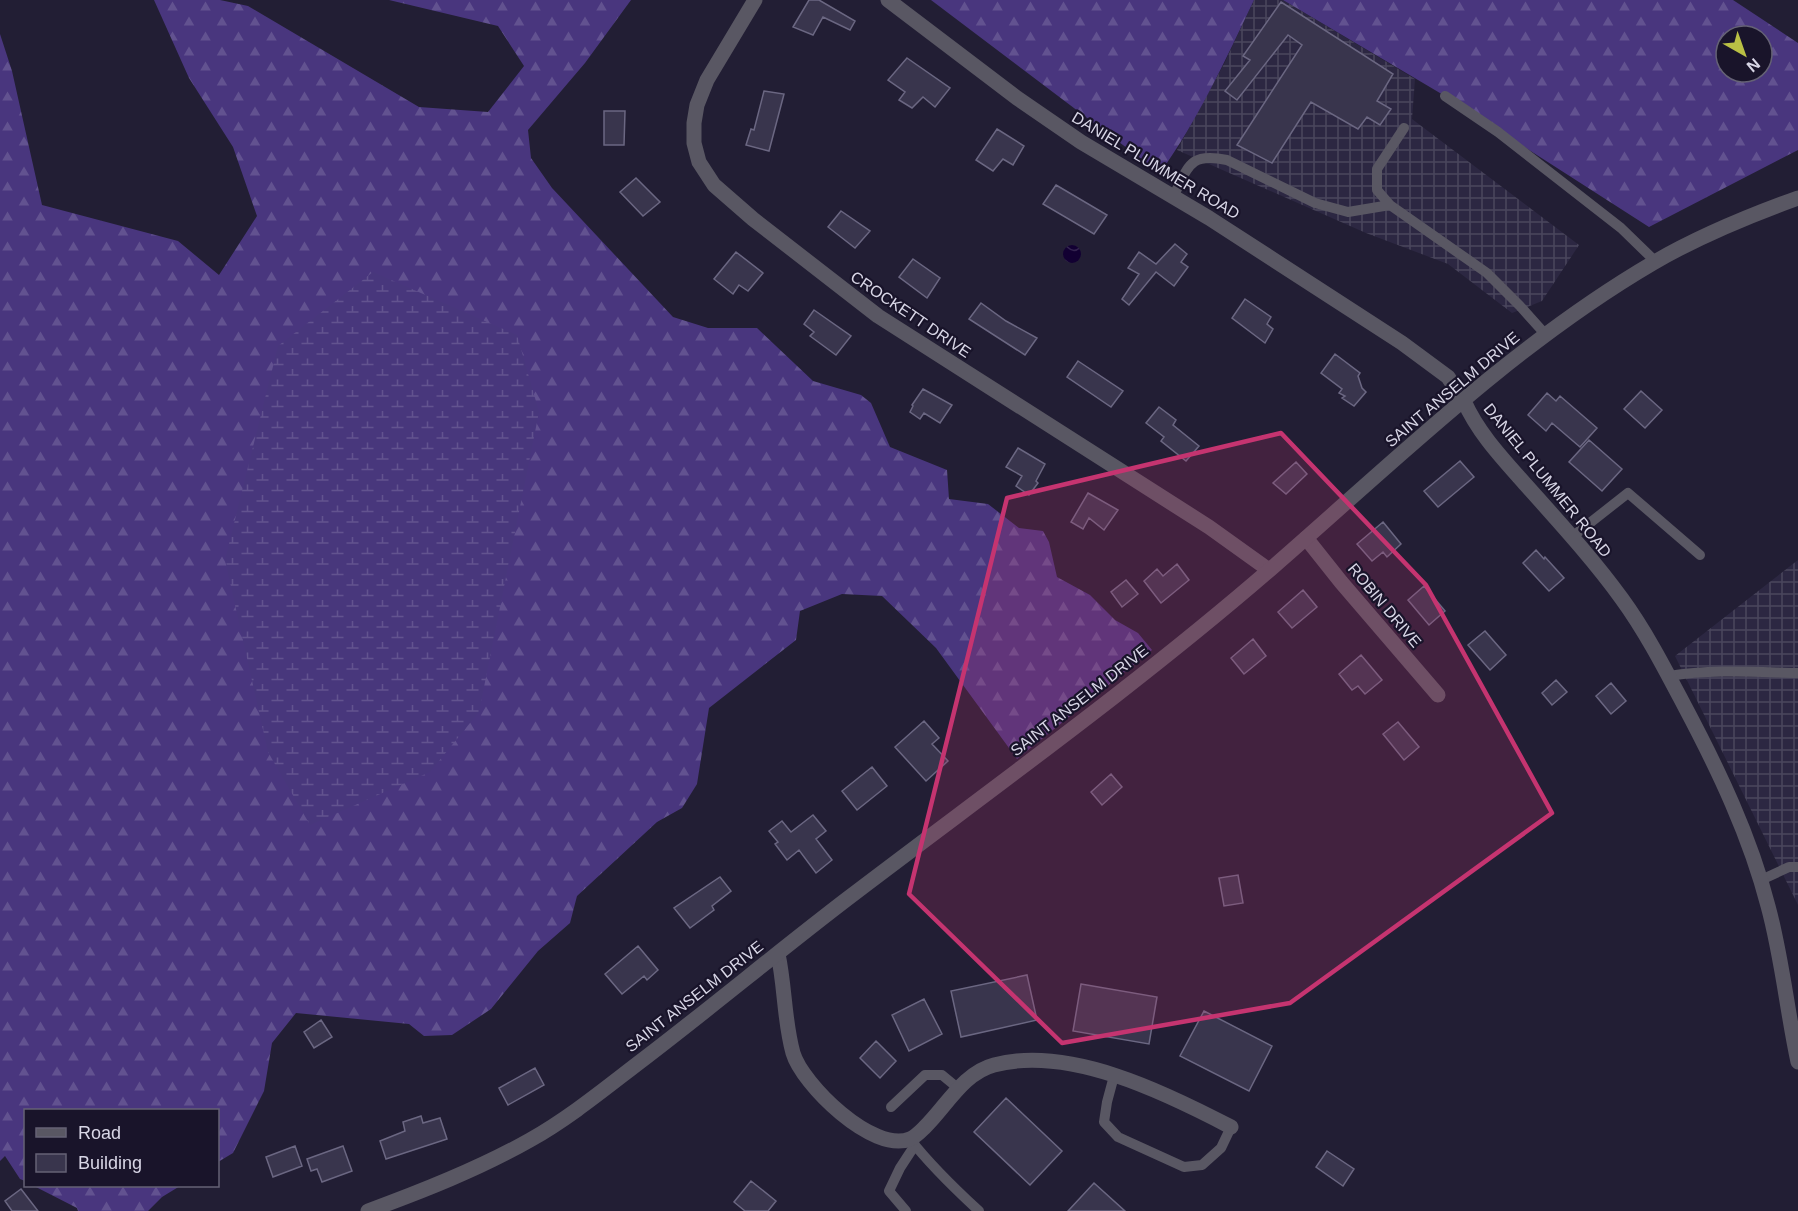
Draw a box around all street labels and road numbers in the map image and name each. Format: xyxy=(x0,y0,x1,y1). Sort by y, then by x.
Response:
street label: DANIEL PLUMMER ROAD xyxy=(1069,109,1243,222)
street label: CROCKETT DRIVE xyxy=(847,268,974,361)
street label: SAINT ANSELM DRIVE xyxy=(1382,328,1523,450)
street label: DANIEL PLUMMER ROAD xyxy=(1480,400,1615,560)
street label: ROBIN DRIVE xyxy=(1345,560,1425,651)
street label: SAINT ANSELM DRIVE xyxy=(1007,642,1151,759)
street label: SAINT ANSELM DRIVE xyxy=(622,938,766,1055)

